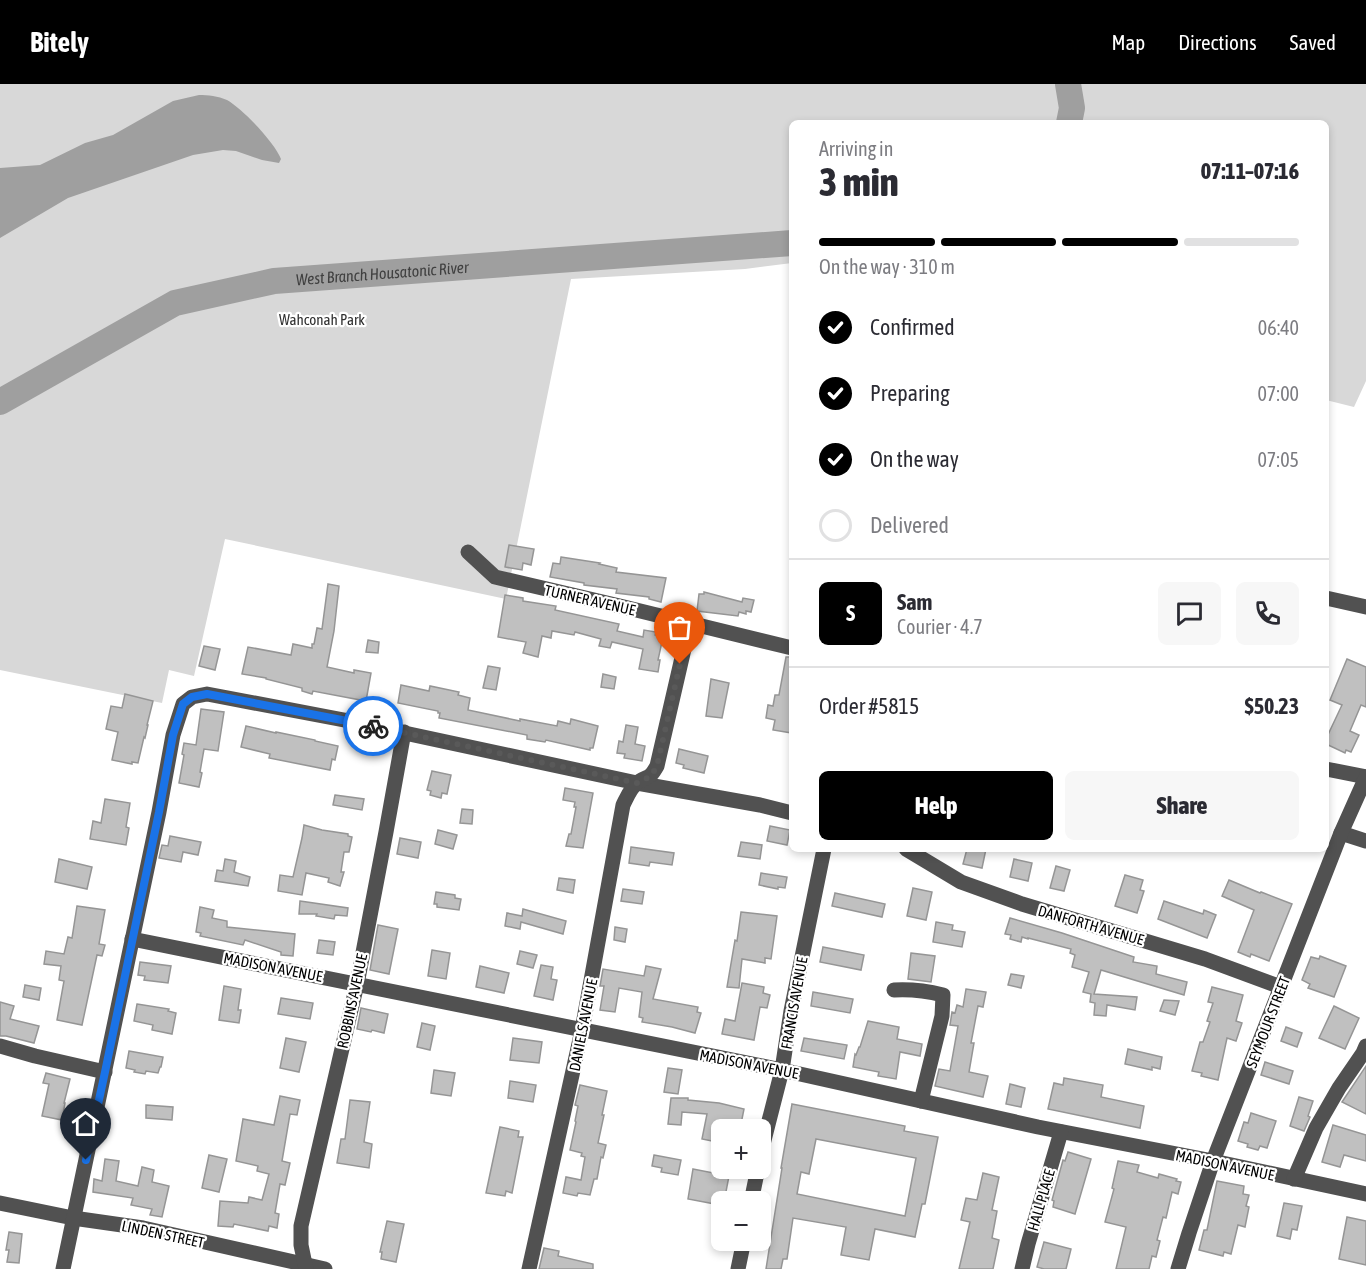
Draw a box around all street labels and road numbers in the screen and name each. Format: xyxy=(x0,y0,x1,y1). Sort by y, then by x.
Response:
street label: TURNER AVENUE xyxy=(543,581,638,619)
street label: DANFORTH AVENUE xyxy=(1036,902,1146,948)
street label: MADISON AVENUE xyxy=(222,949,325,985)
street label: ROBBINS AVENUE xyxy=(334,952,370,1050)
street label: FRANCIS AVENUE xyxy=(778,955,811,1051)
street label: SEYMOUR STREET xyxy=(1243,974,1293,1070)
street label: DANIELS AVENUE xyxy=(566,977,600,1073)
street label: MADISON AVENUE xyxy=(698,1046,801,1082)
street label: MADISON AVENUE xyxy=(1174,1146,1276,1184)
street label: HALL PLACE xyxy=(1024,1167,1058,1233)
street label: LINDEN STREET xyxy=(120,1217,206,1251)

